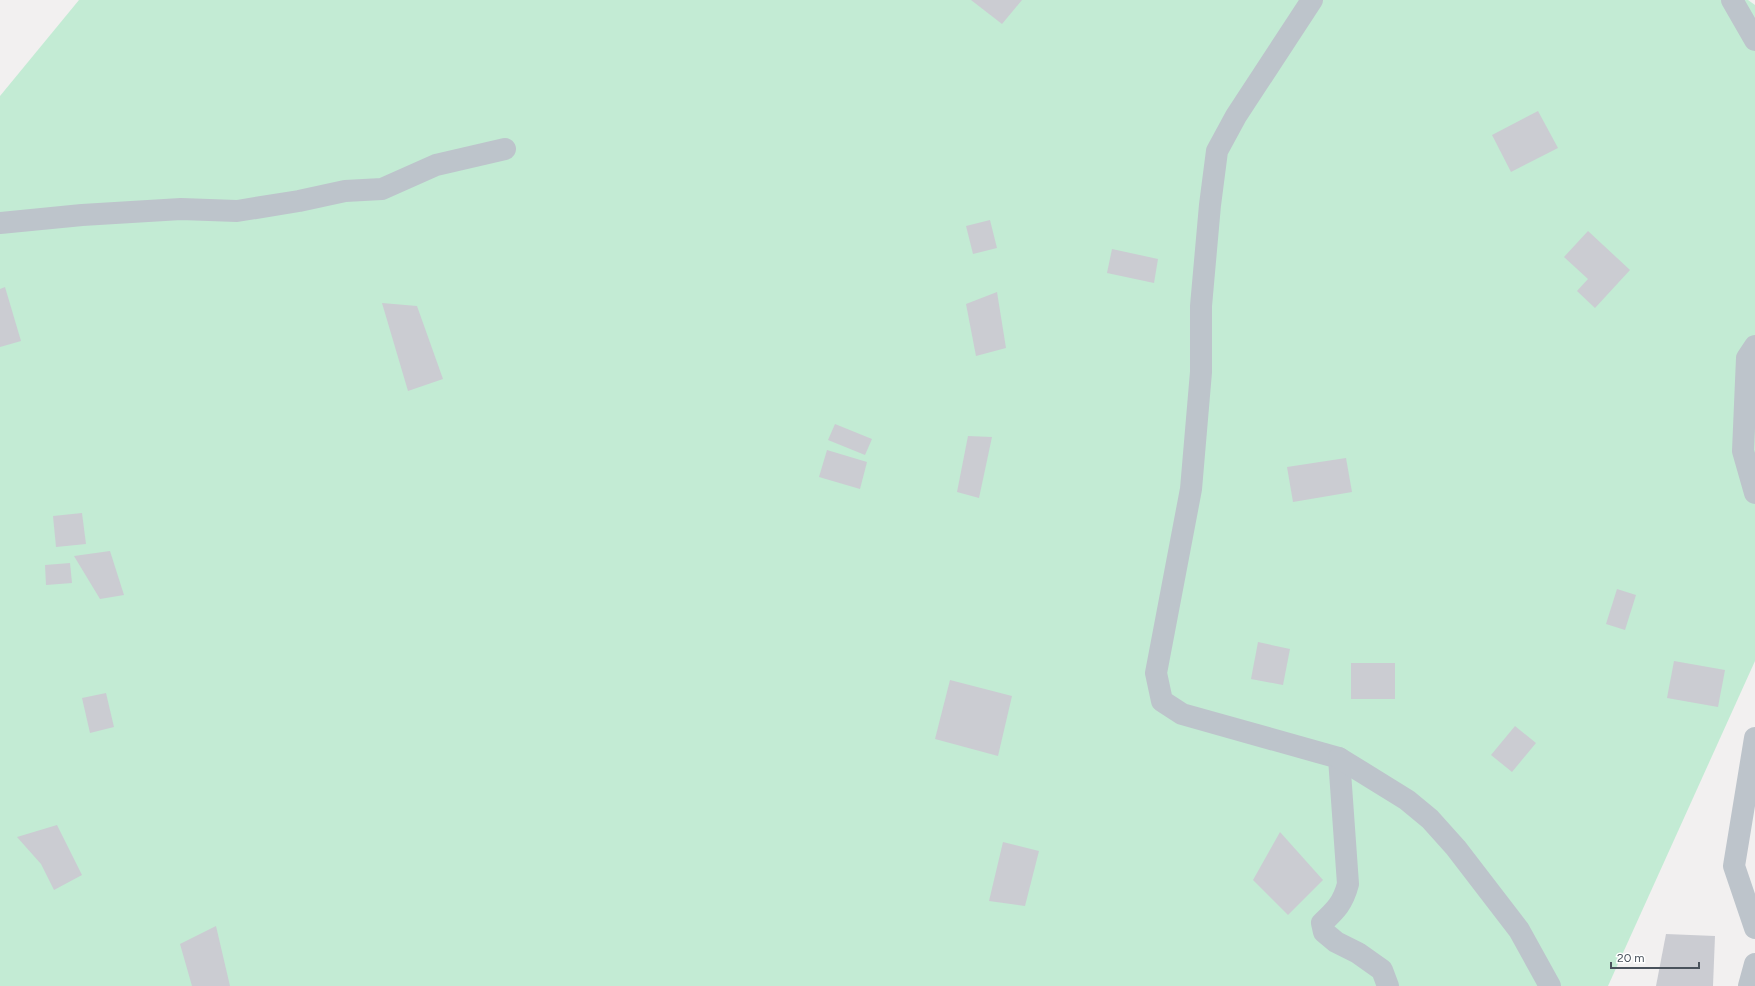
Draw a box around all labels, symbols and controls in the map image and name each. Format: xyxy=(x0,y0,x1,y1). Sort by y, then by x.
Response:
scale bar xyxy=(1611,944,1699,970)
text: 20 m xyxy=(1617,951,1645,965)

